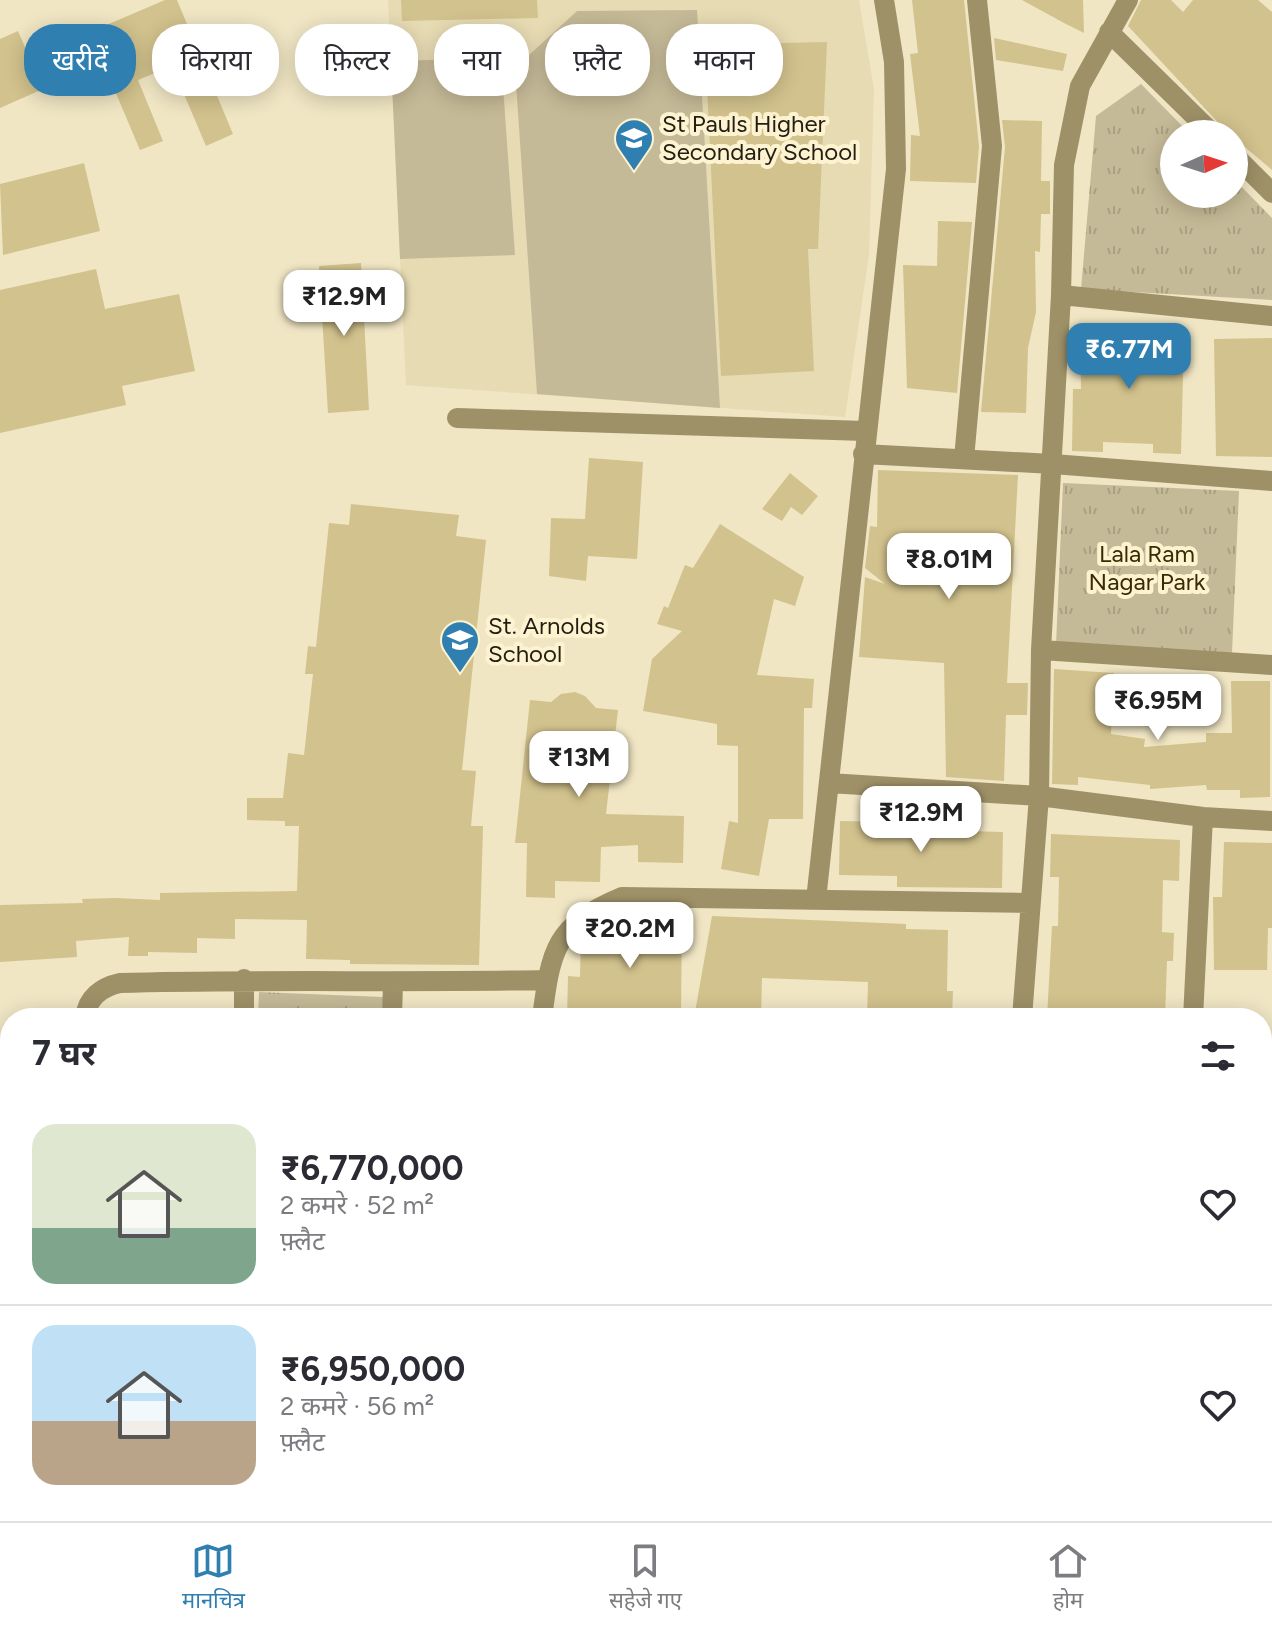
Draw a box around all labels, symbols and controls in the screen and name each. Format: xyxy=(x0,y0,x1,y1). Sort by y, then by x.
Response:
chip: खरीदें xyxy=(24,24,136,96)
chip: किराया xyxy=(152,24,279,96)
chip: फ़िल्टर xyxy=(295,24,418,96)
chip: नया xyxy=(434,24,529,96)
chip: फ़्लैट xyxy=(545,24,650,96)
chip: मकान xyxy=(666,24,783,96)
place label: St Pauls Higher Secondary School xyxy=(662,109,857,166)
school or university icon: St Pauls Higher Secondary School xyxy=(613,117,655,172)
north arrow xyxy=(1160,120,1248,208)
map controls xyxy=(1160,120,1248,208)
pin: ₹12.9M xyxy=(279,270,409,338)
text: ₹12.9M xyxy=(301,280,387,312)
pin: ₹6.77M xyxy=(1064,323,1194,391)
text: ₹6.77M xyxy=(1085,333,1173,365)
pin: ₹8.01M xyxy=(884,533,1014,601)
park label: Lala Ram Nagar Park xyxy=(1089,539,1206,596)
text: ₹8.01M xyxy=(905,543,993,575)
place label: St. Arnolds School xyxy=(488,611,605,668)
school or university icon: St. Arnolds School xyxy=(439,619,481,674)
pin: ₹6.95M xyxy=(1093,674,1223,742)
text: ₹6.95M xyxy=(1113,684,1203,716)
pin: ₹13M xyxy=(532,731,626,799)
text: ₹13M xyxy=(547,741,611,773)
pin: ₹12.9M xyxy=(856,786,986,854)
text: ₹12.9M xyxy=(878,796,964,828)
pin: ₹20.2M xyxy=(565,902,695,970)
text: ₹20.2M xyxy=(584,912,676,944)
text: 7 घर xyxy=(32,1033,96,1074)
icon: filters xyxy=(1196,1034,1240,1078)
text: ₹6,770,000 xyxy=(280,1148,464,1189)
icon: home xyxy=(96,1156,192,1252)
icon: heart xyxy=(1196,1182,1240,1226)
text: 2 कमरे · 52 m² xyxy=(280,1189,434,1221)
text: फ़्लैट xyxy=(280,1225,325,1257)
text: ₹6,950,000 xyxy=(280,1349,465,1390)
icon: home xyxy=(96,1357,192,1453)
icon: heart xyxy=(1196,1383,1240,1427)
text: 2 कमरे · 56 m² xyxy=(280,1390,434,1422)
text: फ़्लैट xyxy=(280,1426,325,1458)
tab: मानचित्र xyxy=(182,1539,245,1617)
tab: सहेजे गए xyxy=(609,1539,682,1617)
tab: होम xyxy=(1046,1539,1090,1617)

